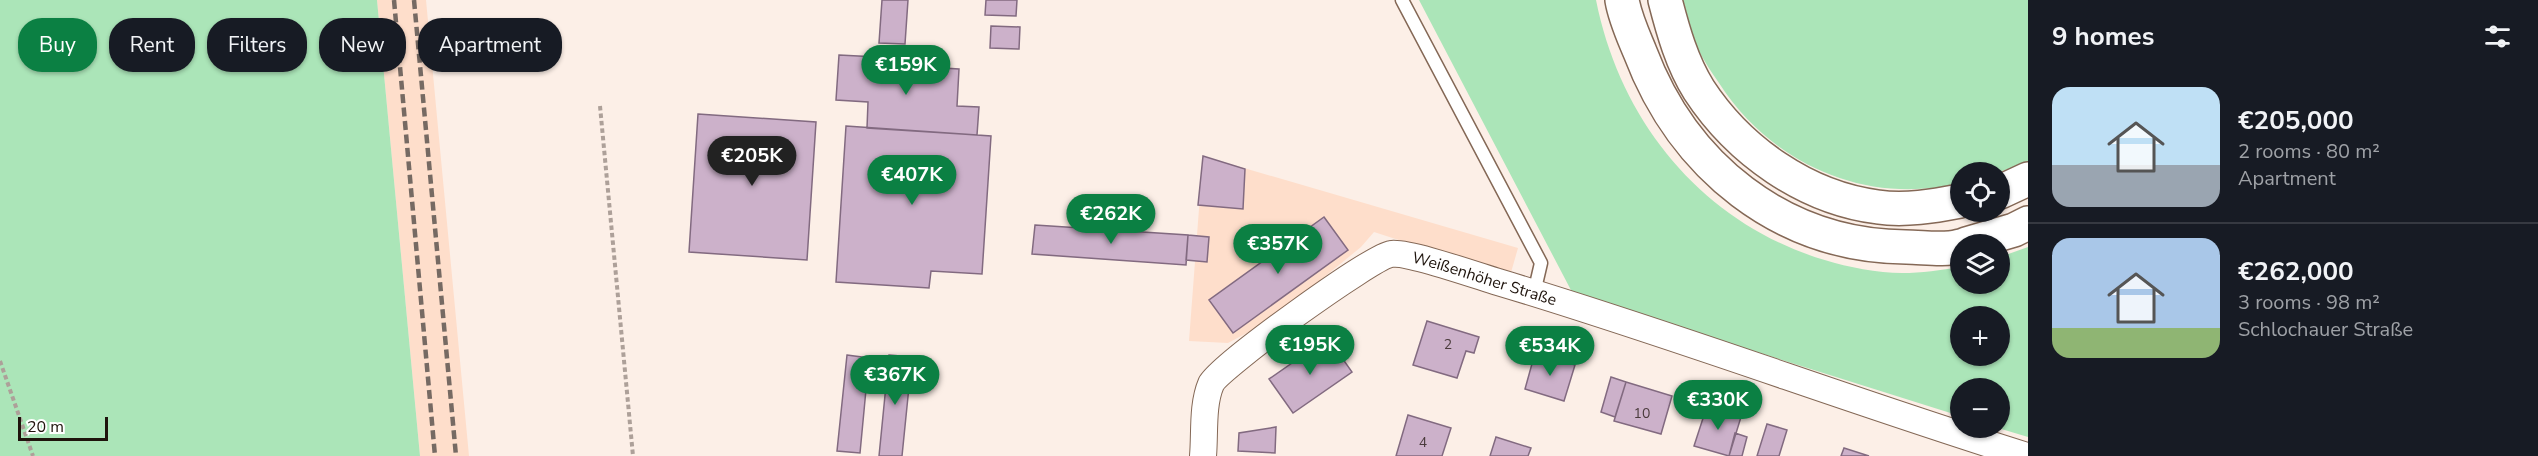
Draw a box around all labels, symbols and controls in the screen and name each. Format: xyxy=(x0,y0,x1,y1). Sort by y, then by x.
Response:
chip: Buy xyxy=(18,18,97,72)
chip: Rent xyxy=(109,18,195,72)
chip: Filters xyxy=(207,18,307,72)
chip: New xyxy=(319,18,406,72)
chip: Apartment xyxy=(418,18,562,72)
text: 9 homes xyxy=(2052,19,2154,54)
icon: filters xyxy=(2481,20,2514,53)
pin: €159K xyxy=(864,45,948,96)
text: €159K xyxy=(875,51,937,78)
text: €205,000 xyxy=(2238,103,2354,138)
icon: home xyxy=(2100,111,2172,183)
pin: €205K xyxy=(710,136,794,187)
text: 2 rooms · 80 m² xyxy=(2238,138,2380,165)
text: €205K xyxy=(721,142,783,169)
pin: €407K xyxy=(870,155,954,206)
text: €407K xyxy=(881,161,943,188)
map controls xyxy=(1950,162,2010,438)
button: locate xyxy=(1950,162,2010,222)
text: Apartment xyxy=(2238,165,2336,192)
pin: €262K xyxy=(1069,194,1153,245)
text: €262K xyxy=(1080,200,1142,227)
pin: €357K xyxy=(1236,224,1320,275)
text: €357K xyxy=(1247,230,1309,257)
button: layers xyxy=(1950,234,2010,294)
street label: Weißenhöher Straße xyxy=(1410,247,1559,311)
text: €262,000 xyxy=(2238,254,2354,289)
icon: home xyxy=(2100,262,2172,334)
text: 3 rooms · 98 m² xyxy=(2238,289,2380,316)
button: + xyxy=(1950,306,2010,366)
text: Schlochauer Straße xyxy=(2238,316,2413,343)
pin: €195K xyxy=(1268,325,1352,376)
pin: €534K xyxy=(1508,326,1592,377)
text: €195K xyxy=(1279,331,1341,358)
text: €534K xyxy=(1519,332,1581,359)
house number: 2 xyxy=(1444,335,1452,354)
pin: €367K xyxy=(853,355,937,406)
text: €367K xyxy=(864,361,926,388)
button: − xyxy=(1950,378,2010,438)
pin: €330K xyxy=(1676,380,1760,431)
text: €330K xyxy=(1687,386,1749,413)
house number: 10 xyxy=(1634,404,1650,423)
scale bar xyxy=(18,414,108,442)
text: 20 m xyxy=(27,416,64,438)
house number: 4 xyxy=(1419,433,1427,452)

